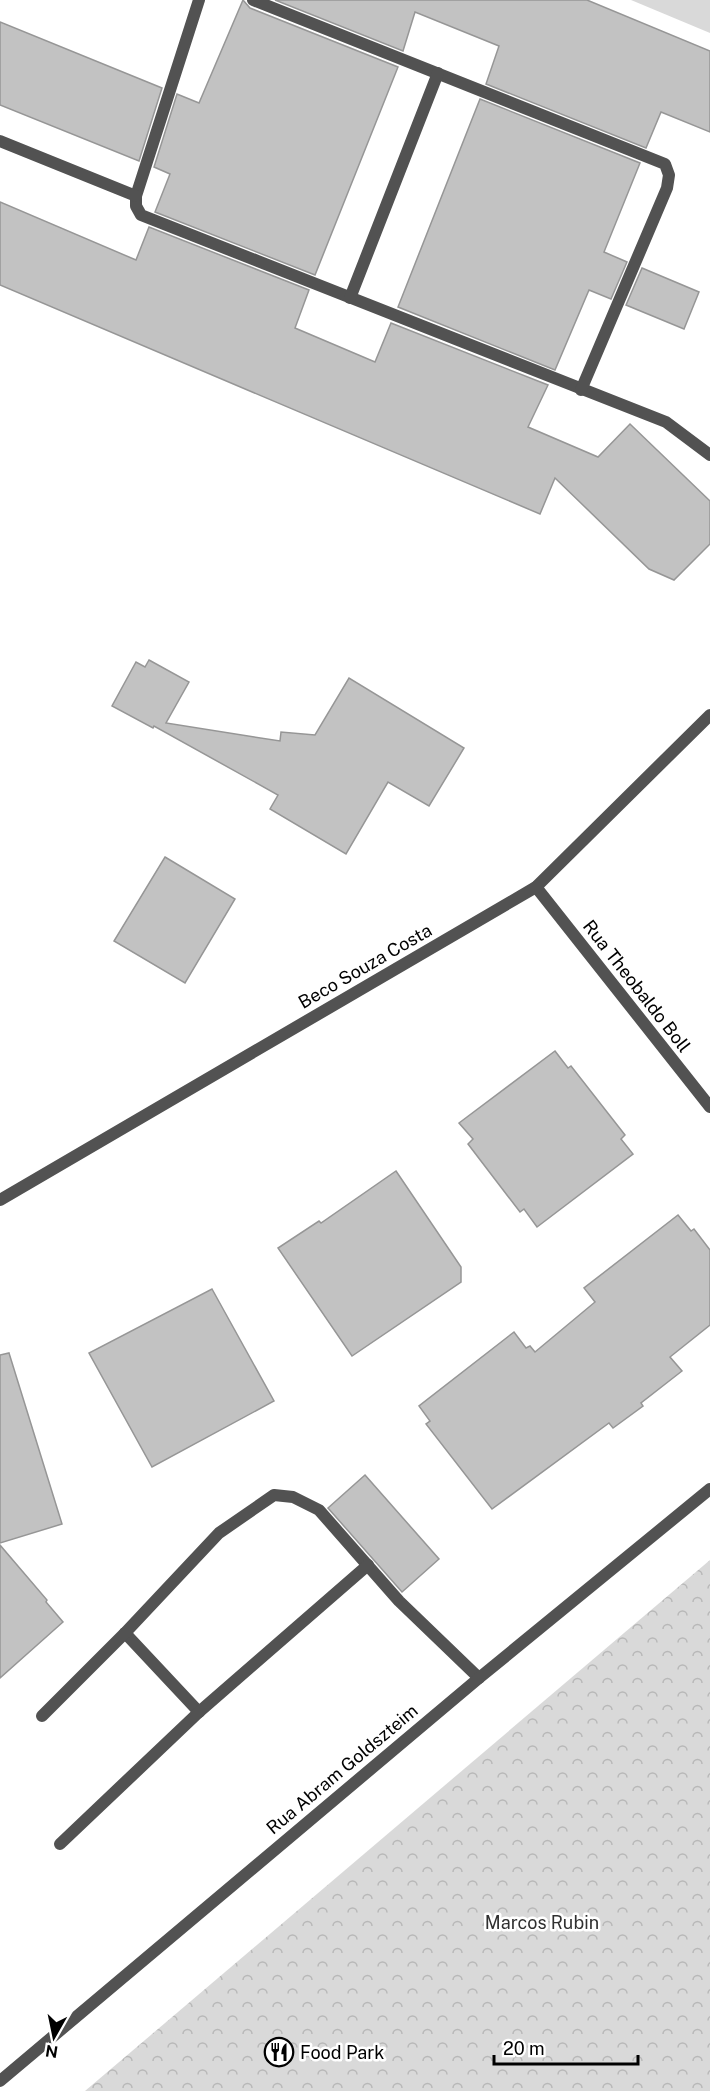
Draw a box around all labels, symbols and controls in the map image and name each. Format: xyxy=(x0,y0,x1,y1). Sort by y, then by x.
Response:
street label: Rua Theobaldo Boll xyxy=(579,916,695,1056)
street label: Beco Souza Costa xyxy=(295,919,435,1013)
street label: Rua Abram Goldszteim xyxy=(262,1700,422,1838)
park label: Marcos Rubin xyxy=(485,1912,599,1933)
north arrow xyxy=(24,2007,84,2067)
scale bar xyxy=(494,2028,638,2066)
restaurant icon: Food Park xyxy=(263,2036,295,2068)
text: 20 m xyxy=(503,2038,545,2059)
text: N xyxy=(44,2041,59,2062)
place label: Food Park xyxy=(300,2042,384,2063)

